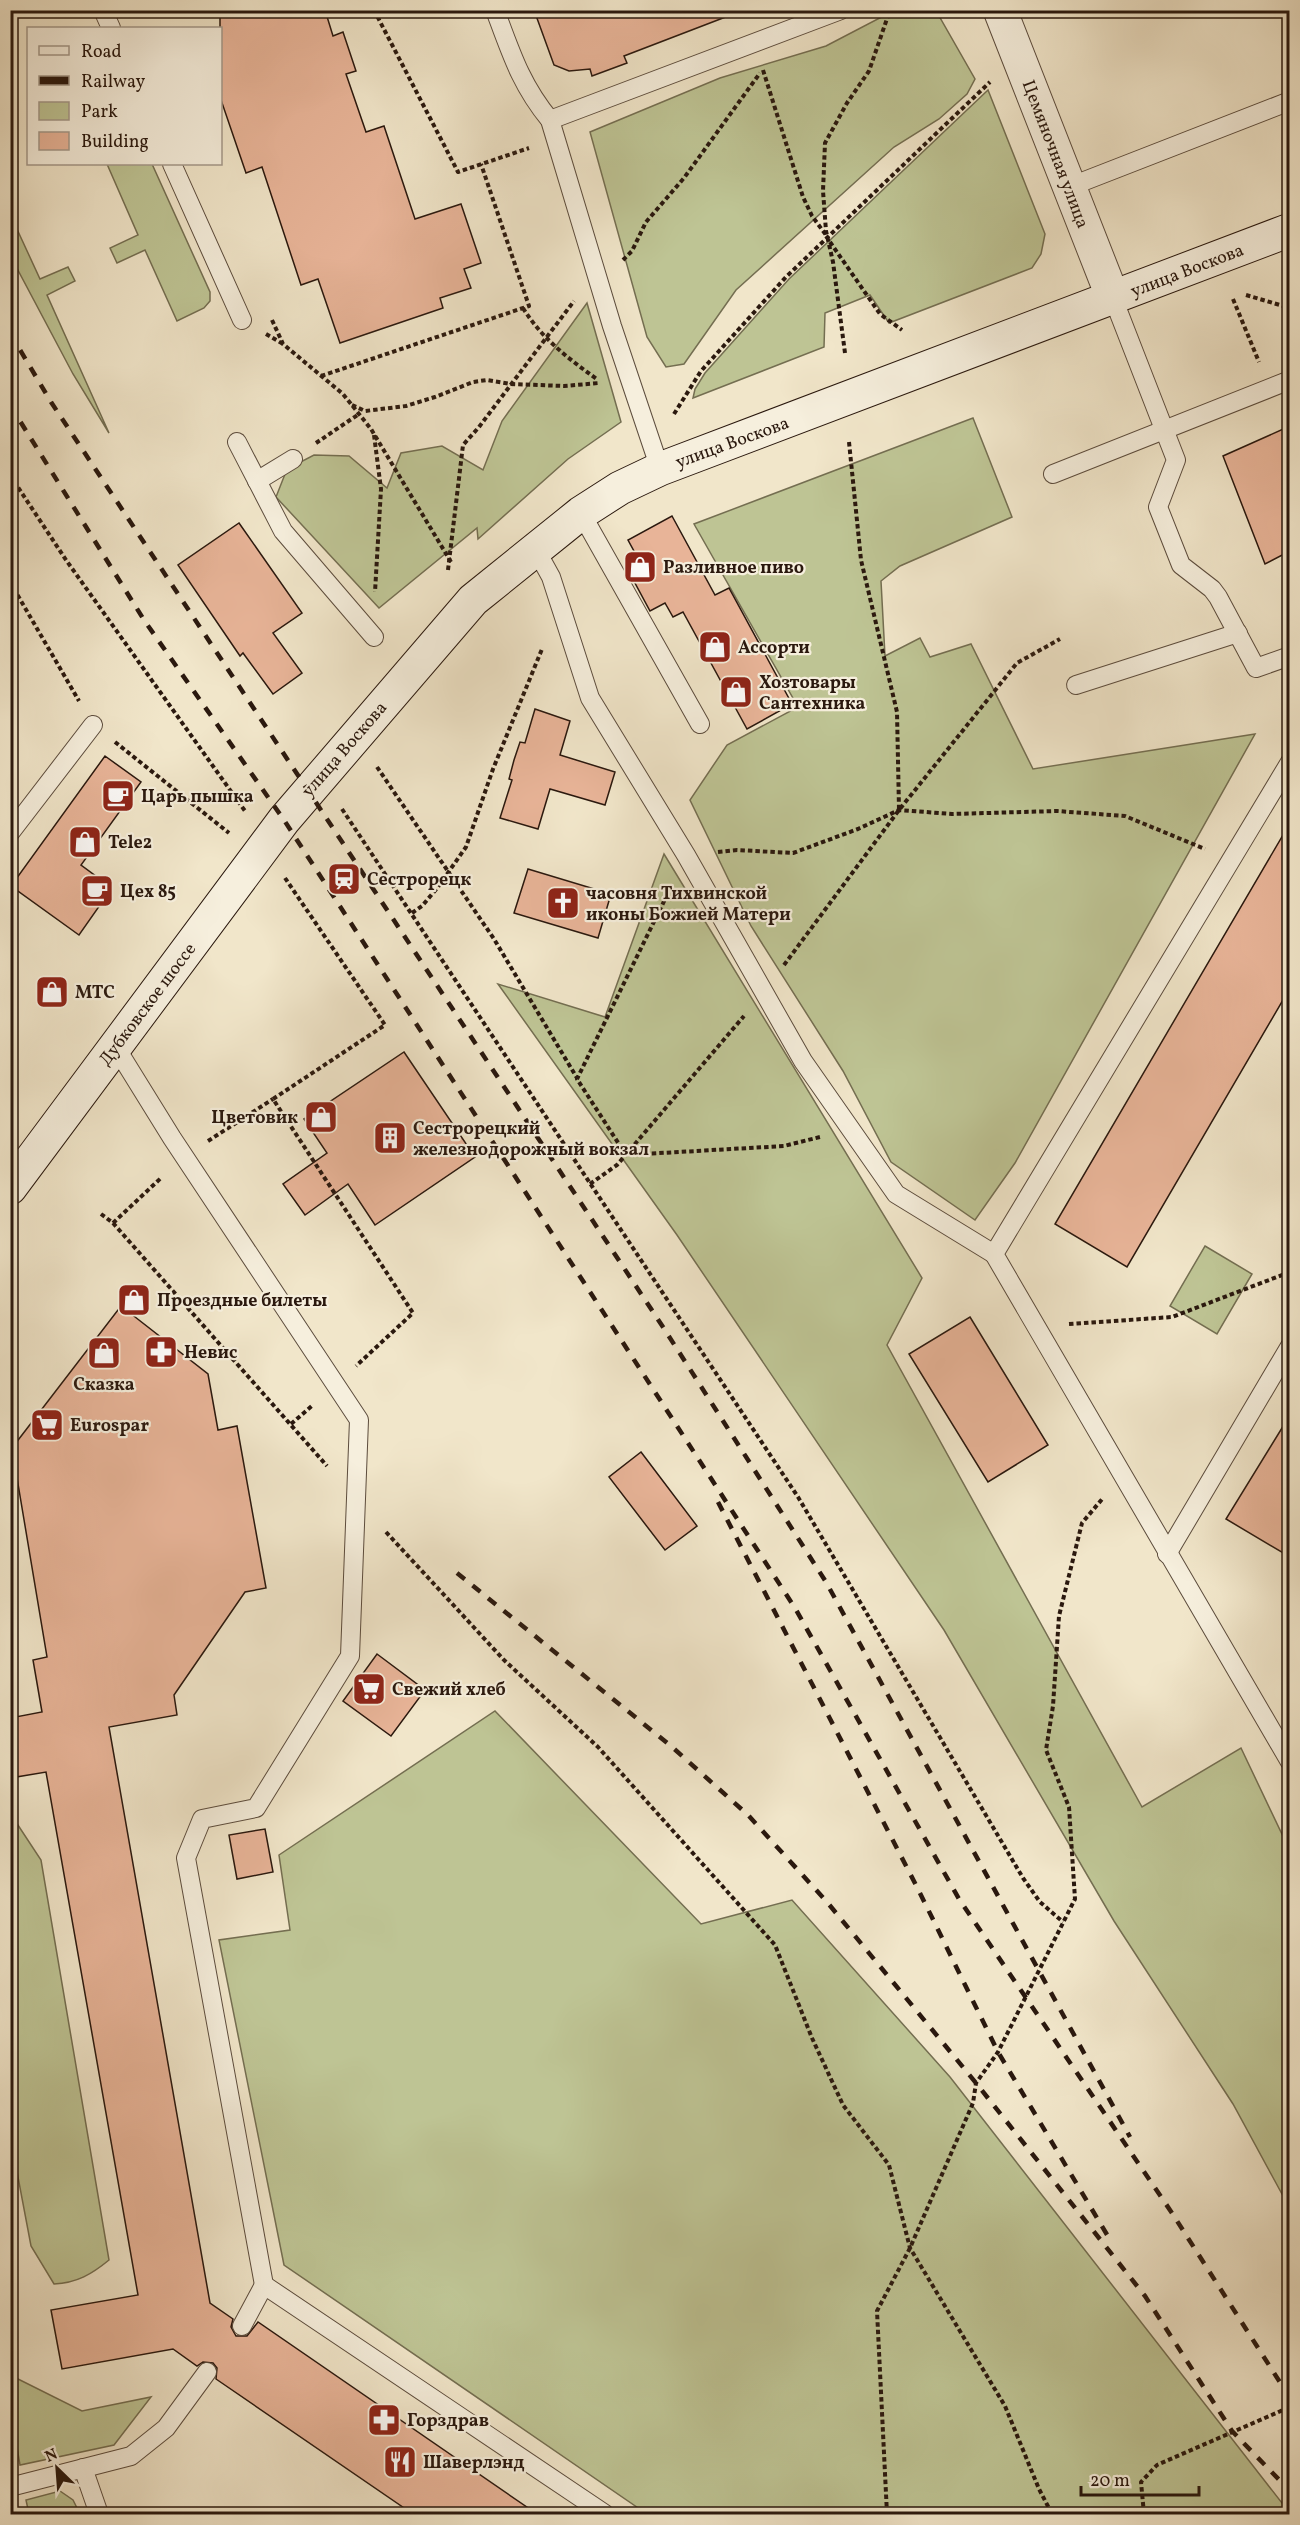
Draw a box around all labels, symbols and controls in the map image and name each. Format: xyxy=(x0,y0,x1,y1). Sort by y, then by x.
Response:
legend xyxy=(27,27,222,165)
text: Road xyxy=(81,40,122,65)
text: Railway xyxy=(81,70,145,95)
street label: Цемяночная улица xyxy=(1015,77,1094,232)
text: Park xyxy=(81,100,118,125)
text: Building xyxy=(81,130,149,155)
street label: улица Воскова xyxy=(1127,238,1248,304)
street label: улица Воскова xyxy=(672,411,793,476)
shop icon: Разливное пиво xyxy=(622,549,658,585)
place label: Разливное пиво xyxy=(663,556,804,581)
shop icon: Ассорти xyxy=(697,629,733,665)
place label: Ассорти xyxy=(738,636,810,661)
place label: Хозтовары Сантехника xyxy=(759,671,865,717)
shop icon: Хозтовары Сантехника xyxy=(718,674,754,710)
street label: улица Воскова xyxy=(296,697,394,803)
cafe icon: Царь пышка xyxy=(100,778,136,814)
place label: Царь пышка xyxy=(141,785,254,810)
shop icon: Tele2 xyxy=(67,824,103,860)
place label: Tele2 xyxy=(108,831,152,856)
station icon: Сестрорецк xyxy=(326,861,362,897)
place label: Сестрорецк xyxy=(367,868,472,893)
cafe icon: Цех 85 xyxy=(79,873,115,909)
place label: Цех 85 xyxy=(120,880,176,905)
place label: часовня Тихвинской иконы Божией Матери xyxy=(586,882,791,928)
church icon: часовня Тихвинской иконы Божией Матери xyxy=(545,885,581,921)
street label: Дубковское шоссе xyxy=(94,938,203,1072)
shop icon: МТС xyxy=(34,974,70,1010)
place label: МТС xyxy=(75,981,115,1006)
shop icon: Цветовик xyxy=(303,1099,339,1135)
place label: Цветовик xyxy=(211,1106,298,1131)
place label: Сестрорецкий железнодорожный вокзал xyxy=(413,1117,649,1163)
building icon: Сестрорецкий железнодорожный вокзал xyxy=(372,1120,408,1156)
shop icon: Проездные билеты xyxy=(116,1282,152,1318)
place label: Проездные билеты xyxy=(157,1289,327,1314)
pharmacy icon: Невис xyxy=(143,1334,179,1370)
shop icon: Сказка xyxy=(86,1335,122,1371)
place label: Невис xyxy=(184,1341,237,1366)
place label: Сказка xyxy=(73,1373,135,1398)
supermarket icon: Eurospar xyxy=(29,1407,65,1443)
place label: Eurospar xyxy=(70,1414,149,1439)
supermarket icon: Свежий хлеб xyxy=(351,1671,387,1707)
place label: Свежий хлеб xyxy=(392,1678,506,1703)
pharmacy icon: Горздрав xyxy=(366,2402,402,2438)
place label: Горздрав xyxy=(407,2409,489,2434)
north arrow xyxy=(27,2438,87,2498)
text: N xyxy=(42,2444,62,2469)
restaurant icon: Шаверлэнд xyxy=(382,2444,418,2480)
place label: Шаверлэнд xyxy=(423,2451,524,2476)
scale bar xyxy=(1081,2459,1200,2497)
text: 20 m xyxy=(1090,2469,1130,2494)

